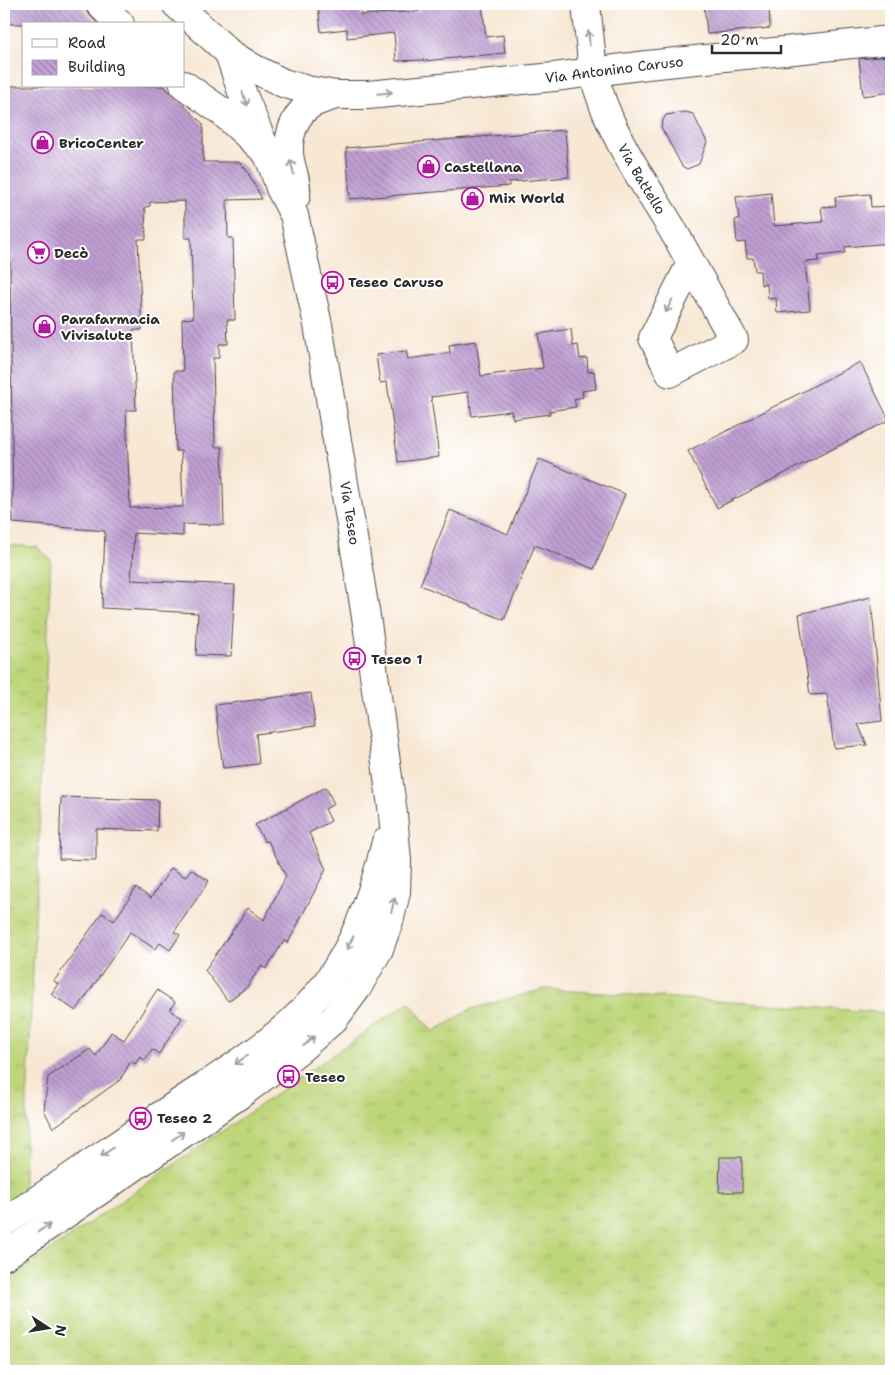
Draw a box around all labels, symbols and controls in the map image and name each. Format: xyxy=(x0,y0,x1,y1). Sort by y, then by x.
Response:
legend xyxy=(22,22,185,88)
scale bar xyxy=(712,22,781,54)
one-way arrow xyxy=(585,30,594,46)
text: 20 m xyxy=(720,30,759,50)
text: Road xyxy=(68,33,106,53)
street label: Via Antonino Caruso xyxy=(544,52,684,87)
text: Building xyxy=(68,57,125,77)
one-way arrow xyxy=(376,88,392,98)
one-way arrow xyxy=(240,91,250,106)
shop icon: BricoCenter xyxy=(31,131,55,155)
place label: BricoCenter xyxy=(59,134,144,152)
street label: Via Battello xyxy=(614,140,670,218)
shop icon: Castellana xyxy=(416,155,440,179)
place label: Castellana xyxy=(444,158,523,176)
one-way arrow xyxy=(287,159,296,175)
shop icon: Mix World xyxy=(461,186,485,210)
place label: Mix World xyxy=(489,189,565,207)
supermarket icon: Decò xyxy=(26,241,50,265)
place label: Decò xyxy=(54,244,88,262)
bus stop icon: Teseo Caruso xyxy=(320,270,344,294)
place label: Teseo Caruso xyxy=(348,273,444,291)
one-way arrow xyxy=(664,298,673,313)
place label: Parafarmacia Vivisalute xyxy=(61,310,160,344)
shop icon: Parafarmacia Vivisalute xyxy=(33,315,57,339)
street label: Via Teseo xyxy=(336,480,364,546)
bus stop icon: Teseo 1 xyxy=(343,647,367,671)
place label: Teseo 1 xyxy=(371,650,423,668)
one-way arrow xyxy=(389,898,398,914)
one-way arrow xyxy=(345,935,355,950)
one-way arrow xyxy=(303,1035,316,1047)
one-way arrow xyxy=(234,1055,248,1065)
bus stop icon: Teseo xyxy=(277,1065,301,1089)
place label: Teseo xyxy=(305,1068,345,1086)
bus stop icon: Teseo 2 xyxy=(129,1106,153,1130)
place label: Teseo 2 xyxy=(157,1109,212,1127)
one-way arrow xyxy=(171,1131,185,1142)
one-way arrow xyxy=(101,1147,115,1157)
one-way arrow xyxy=(36,1223,50,1233)
north arrow xyxy=(22,1302,72,1352)
text: N xyxy=(51,1323,71,1338)

